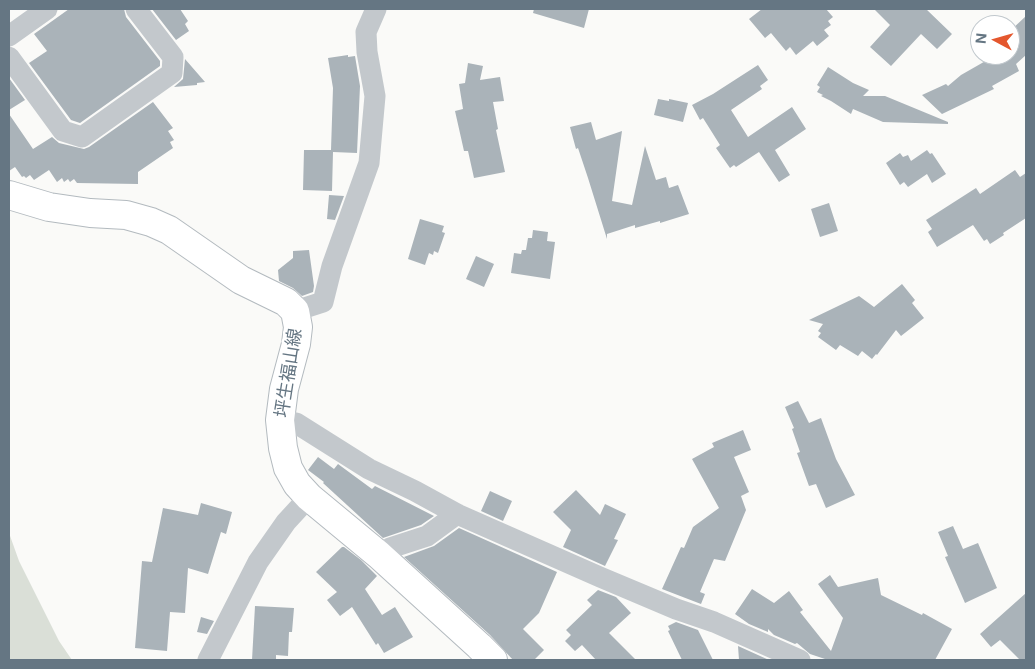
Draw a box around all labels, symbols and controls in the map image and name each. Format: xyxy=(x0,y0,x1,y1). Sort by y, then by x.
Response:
north arrow xyxy=(970,15,1020,65)
text: N xyxy=(972,32,990,45)
street label: 坪生福山線 xyxy=(271,327,307,419)

